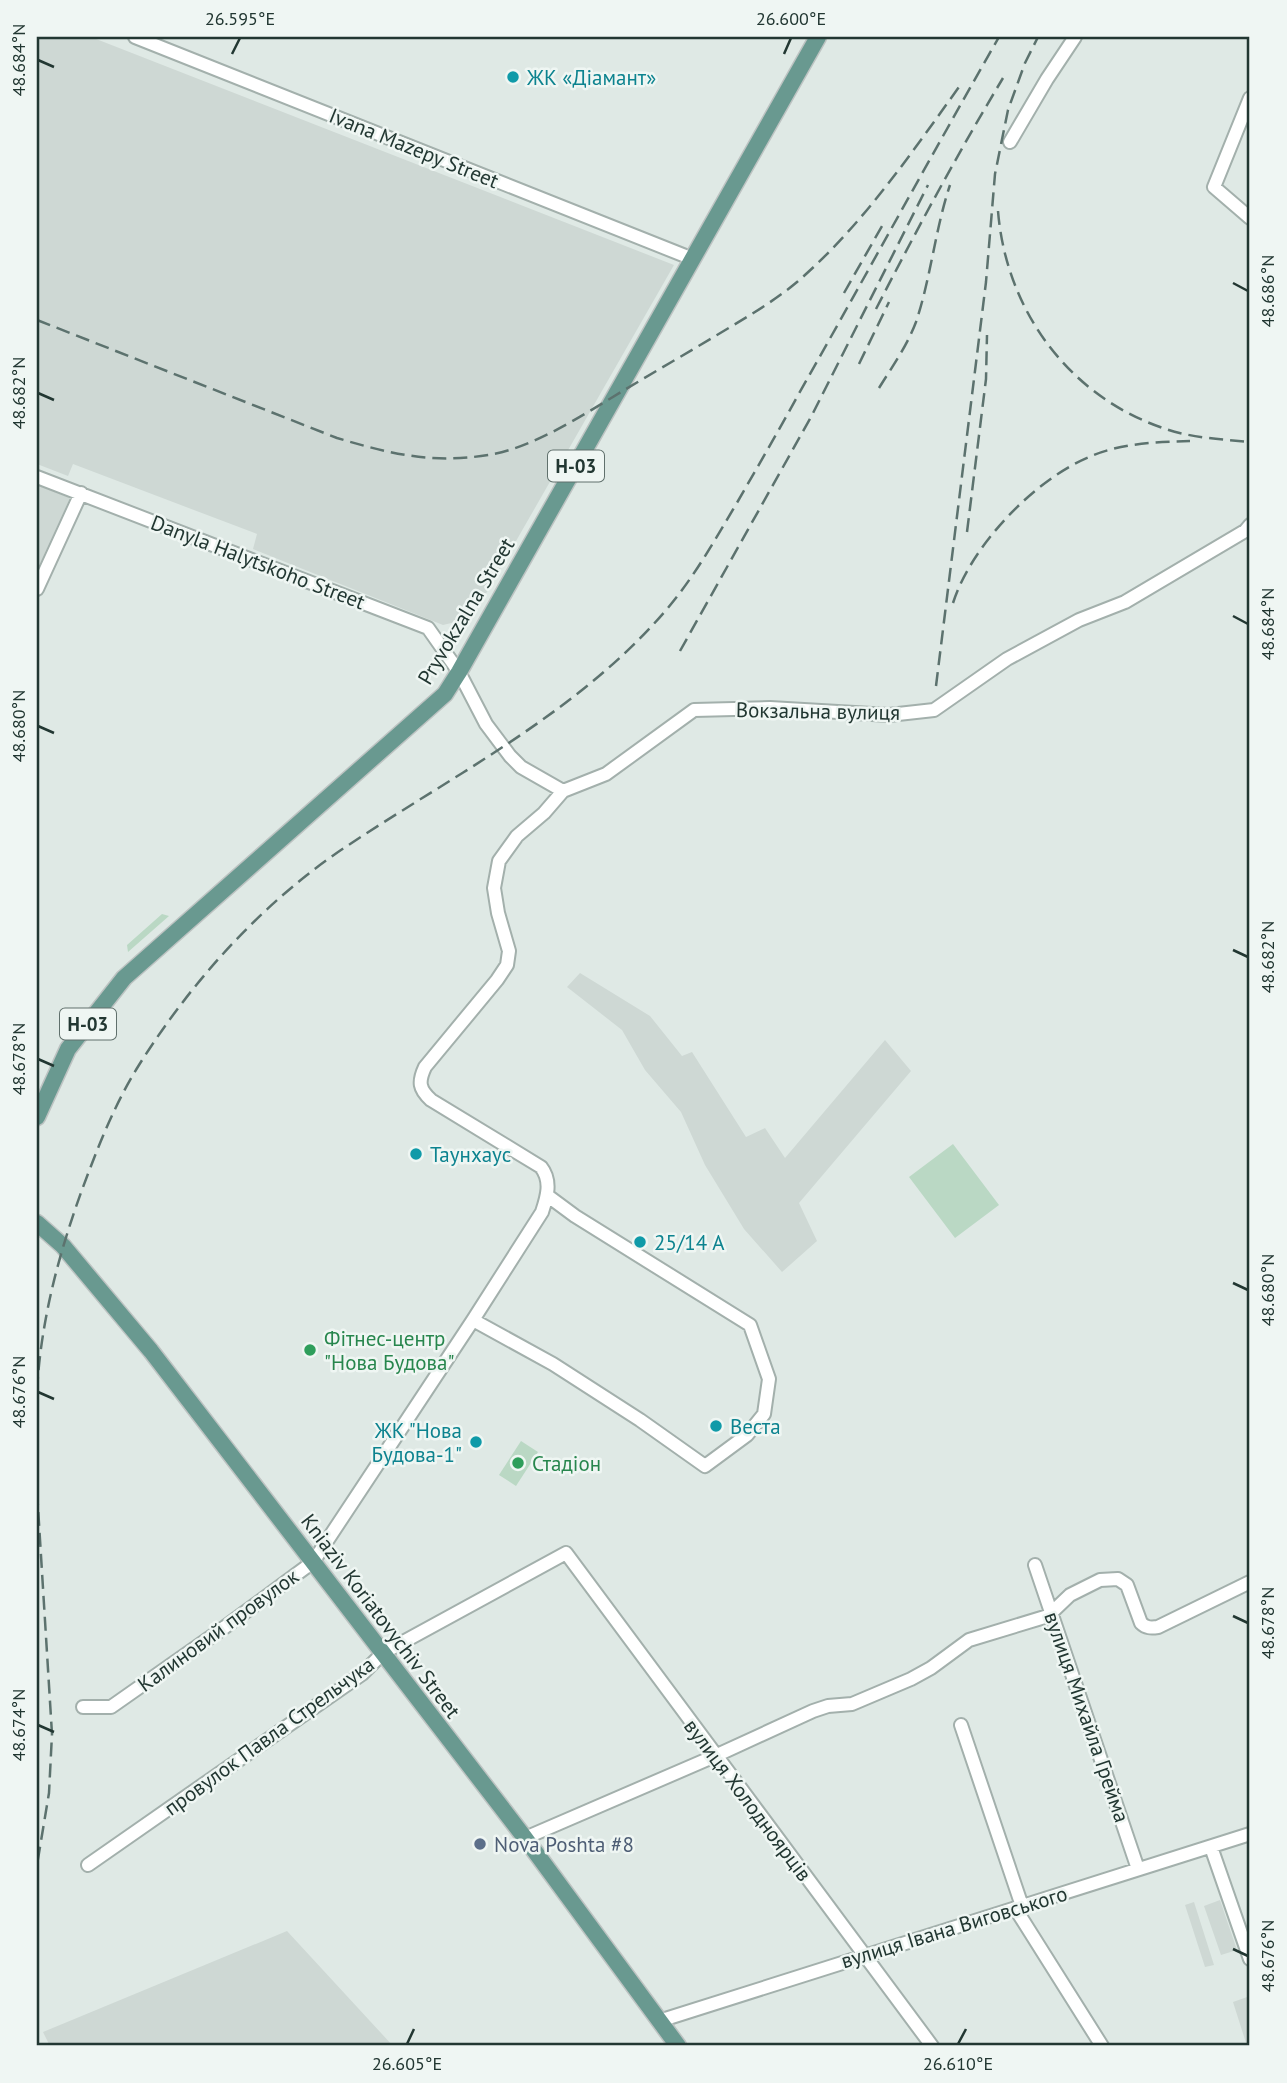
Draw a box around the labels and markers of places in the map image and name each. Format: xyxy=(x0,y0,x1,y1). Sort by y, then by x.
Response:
place label: ЖК «Діамант» xyxy=(526,64,656,91)
marker: ЖК «Діамант» xyxy=(505,69,521,85)
place label: Таунхаус xyxy=(430,1141,511,1168)
marker: Таунхаус xyxy=(408,1146,424,1162)
place label: 25/14 А xyxy=(654,1229,725,1256)
marker: 25/14 А xyxy=(632,1234,648,1250)
place label: Фітнес-центр "Нова Будова" xyxy=(324,1325,455,1376)
marker: Фітнес-центр "Нова Будова" xyxy=(302,1342,318,1358)
place label: Веста xyxy=(730,1413,781,1440)
place label: ЖК "Нова Будова-1" xyxy=(371,1417,462,1468)
marker: Веста xyxy=(708,1418,724,1434)
marker: ЖК "Нова Будова-1" xyxy=(468,1434,484,1450)
place label: Стадіон xyxy=(532,1450,601,1477)
marker: Стадіон xyxy=(510,1455,526,1471)
place label: Nova Poshta #8 xyxy=(494,1831,634,1858)
marker: Nova Poshta #8 xyxy=(472,1836,488,1852)

